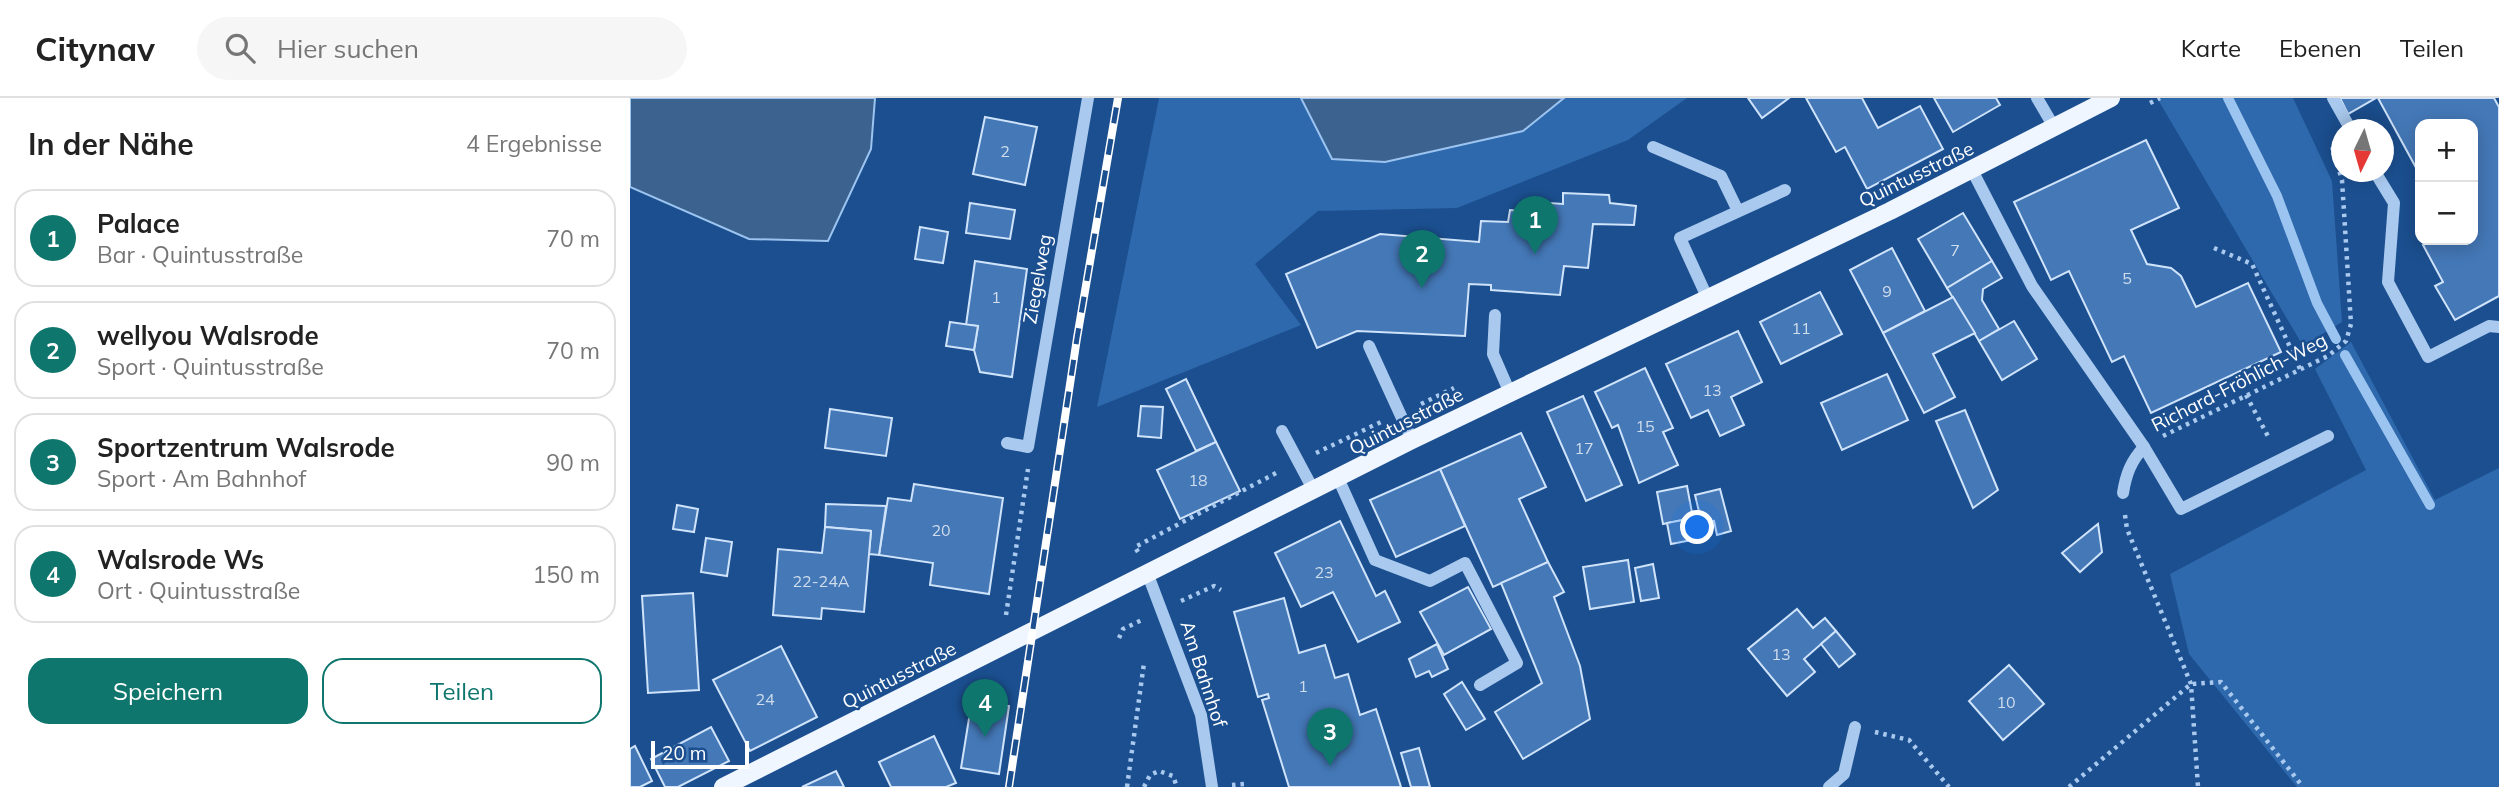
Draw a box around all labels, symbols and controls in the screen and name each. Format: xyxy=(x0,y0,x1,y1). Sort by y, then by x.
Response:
search box xyxy=(197,17,687,80)
text: Citynav xyxy=(35,28,155,69)
icon: search xyxy=(221,29,259,67)
text: Hier suchen xyxy=(277,32,419,65)
text: Karte xyxy=(2181,33,2241,63)
text: Ebenen xyxy=(2279,33,2362,63)
text: Teilen xyxy=(2400,33,2464,63)
north arrow xyxy=(2331,119,2394,182)
map controls xyxy=(2415,119,2478,245)
button: + xyxy=(2415,119,2478,182)
text: In der Nähe xyxy=(28,125,194,163)
text: 4 Ergebnisse xyxy=(466,129,602,158)
street label: Quintusstraße xyxy=(1855,136,1977,212)
house number: 2 xyxy=(1000,141,1010,161)
button: − xyxy=(2415,182,2478,245)
pin: 1 xyxy=(1512,196,1558,254)
text: Palace xyxy=(97,207,180,240)
text: 1 xyxy=(46,224,60,253)
text: 70 m xyxy=(546,224,600,253)
pin: 2 xyxy=(1399,230,1445,288)
street label: Ziegelweg xyxy=(1017,232,1057,326)
text: Bar · Quintusstraße xyxy=(97,240,303,269)
house number: 7 xyxy=(1950,240,1960,260)
house number: 5 xyxy=(2122,268,2132,288)
house number: 9 xyxy=(1882,281,1892,301)
house number: 1 xyxy=(991,287,1001,307)
house number: 11 xyxy=(1791,318,1811,338)
text: wellyou Walsrode xyxy=(97,319,319,352)
street label: Richard-Fröhlich-Weg xyxy=(2147,327,2331,437)
text: 2 xyxy=(46,336,60,365)
text: 70 m xyxy=(546,336,600,365)
text: Sport · Quintusstraße xyxy=(97,352,324,381)
house number: 13 xyxy=(1702,380,1722,400)
street label: Quintusstraße xyxy=(1345,382,1467,460)
house number: 15 xyxy=(1635,416,1655,436)
text: Sportzentrum Walsrode xyxy=(97,431,395,464)
house number: 17 xyxy=(1574,438,1594,458)
text: 3 xyxy=(46,448,60,477)
text: 90 m xyxy=(546,448,600,477)
text: Sport · Am Bahnhof xyxy=(97,464,306,493)
house number: 18 xyxy=(1188,470,1208,490)
your location xyxy=(1680,510,1714,544)
house number: 20 xyxy=(931,520,951,540)
text: Walsrode Ws xyxy=(97,543,264,576)
text: 4 xyxy=(46,560,60,589)
text: 150 m xyxy=(532,560,600,589)
house number: 23 xyxy=(1314,562,1334,582)
house number: 22-24A xyxy=(792,571,850,591)
text: Ort · Quintusstraße xyxy=(97,576,300,605)
street label: Am Bahnhof xyxy=(1176,618,1233,731)
street label: Quintusstraße xyxy=(838,636,960,714)
house number: 13 xyxy=(1771,644,1791,664)
button: Speichern xyxy=(28,658,308,724)
button: Teilen xyxy=(322,658,602,724)
house number: 1 xyxy=(1298,676,1308,696)
pin: 4 xyxy=(962,679,1008,737)
house number: 24 xyxy=(755,689,775,709)
house number: 10 xyxy=(1996,692,2016,712)
pin: 3 xyxy=(1307,708,1353,766)
scale bar xyxy=(651,738,749,770)
text: 20 m xyxy=(662,741,706,765)

